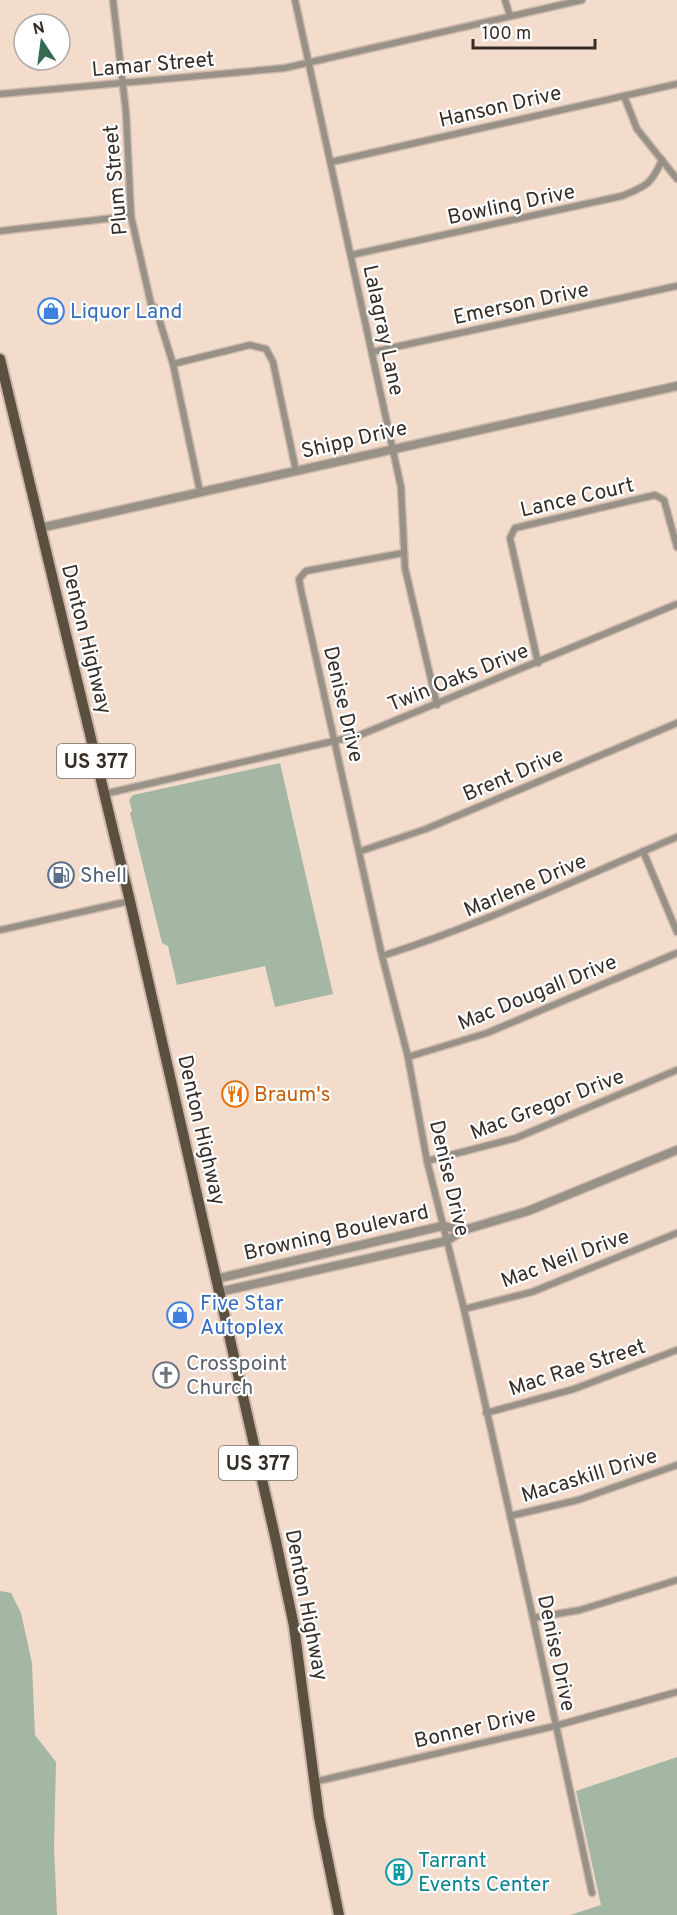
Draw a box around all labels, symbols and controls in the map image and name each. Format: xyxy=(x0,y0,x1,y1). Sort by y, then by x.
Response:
north arrow xyxy=(12,12,72,72)
scale bar xyxy=(473,12,594,50)
text: N xyxy=(31,18,47,40)
text: 100 m xyxy=(482,23,531,46)
street label: Lamar Street xyxy=(91,47,216,84)
street label: Hanson Drive xyxy=(436,80,564,135)
street label: Plum Street xyxy=(98,123,135,236)
street label: Bowling Drive xyxy=(445,179,578,232)
street label: Lalagray Lane xyxy=(356,262,410,398)
street label: Emerson Drive xyxy=(451,277,592,332)
shop icon: Liquor Land xyxy=(36,296,66,326)
place label: Liquor Land xyxy=(70,299,182,326)
street label: Shipp Drive xyxy=(299,415,410,466)
street label: Lance Court xyxy=(518,472,637,525)
street label: Denton Highway xyxy=(54,562,117,717)
street label: Twin Oaks Drive xyxy=(384,638,533,719)
street label: Denise Drive xyxy=(316,644,369,765)
street label: Brent Drive xyxy=(459,742,568,809)
road number: US 377 xyxy=(57,744,135,778)
street label: Marlene Drive xyxy=(460,848,591,924)
fuel station icon: Shell xyxy=(46,860,76,890)
place label: Shell xyxy=(80,863,127,890)
street label: Mac Dougall Drive xyxy=(454,949,621,1038)
street label: Denton Highway xyxy=(170,1052,231,1208)
street label: Mac Gregor Drive xyxy=(467,1064,628,1147)
restaurant icon: Braum's xyxy=(220,1079,250,1109)
place label: Braum's xyxy=(254,1082,331,1109)
street label: Denise Drive xyxy=(422,1118,475,1239)
street label: Browning Boulevard xyxy=(241,1199,431,1268)
street label: Mac Neil Drive xyxy=(498,1224,633,1295)
place label: Five Star Autoplex xyxy=(200,1291,284,1342)
shop icon: Five Star Autoplex xyxy=(165,1300,195,1330)
street label: Mac Rae Street xyxy=(506,1334,649,1403)
place label: Crosspoint Church xyxy=(186,1351,287,1402)
church icon: Crosspoint Church xyxy=(151,1360,181,1390)
street label: Macaskill Drive xyxy=(518,1443,661,1510)
road number: US 377 xyxy=(219,1446,297,1480)
street label: Denton Highway xyxy=(278,1527,333,1683)
street label: Denise Drive xyxy=(530,1593,581,1714)
street label: Bonner Drive xyxy=(412,1701,539,1756)
place label: Tarrant Events Center xyxy=(418,1848,550,1899)
building icon: Tarrant Events Center xyxy=(384,1857,414,1887)

